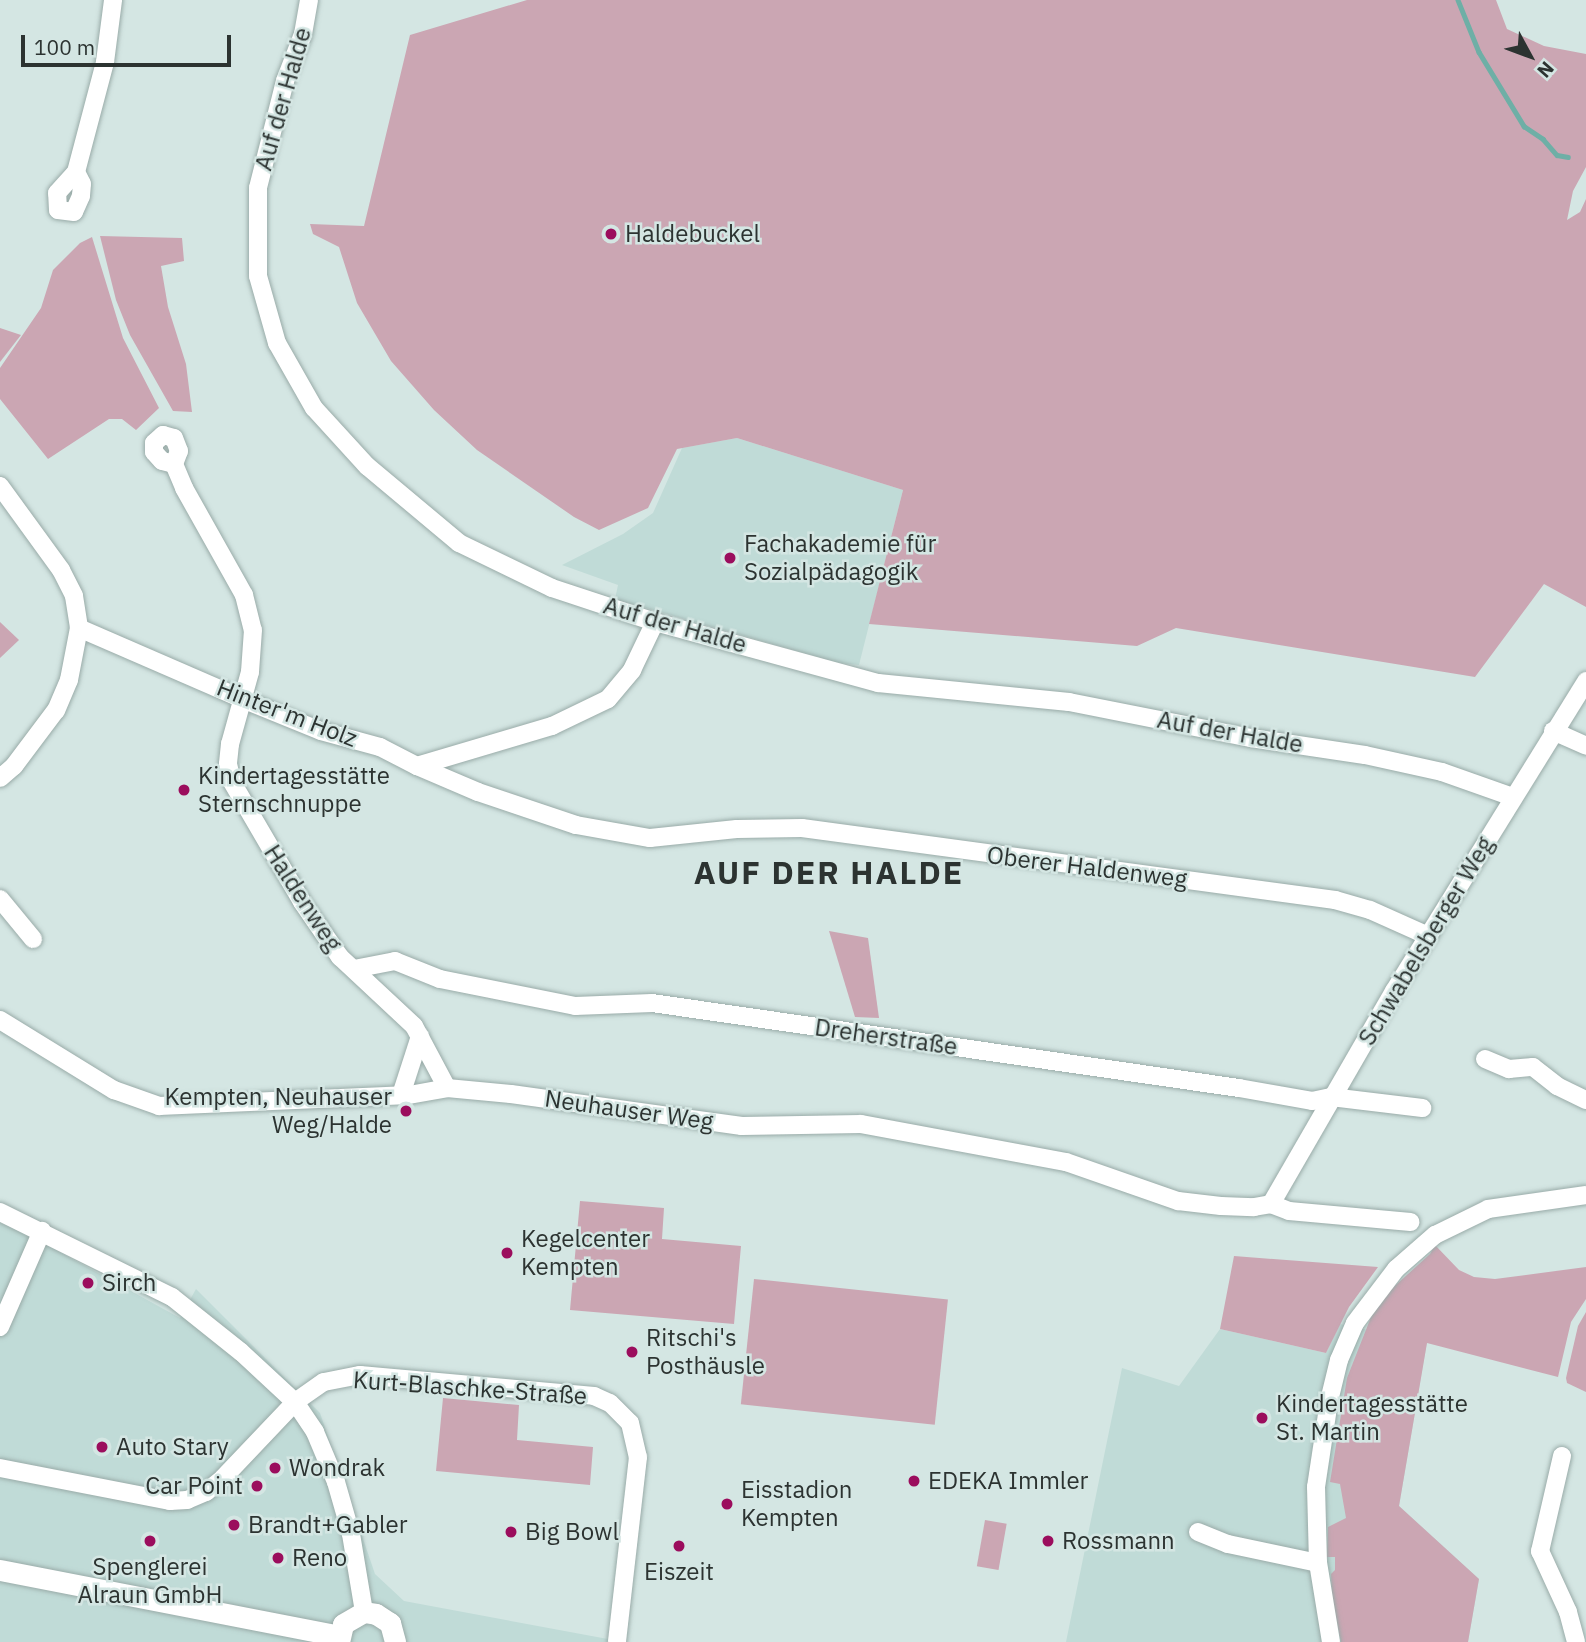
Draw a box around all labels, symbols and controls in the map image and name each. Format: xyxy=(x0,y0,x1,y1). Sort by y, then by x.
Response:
scale bar xyxy=(24,21,234,65)
north arrow xyxy=(1495,21,1565,91)
street label: Auf der Halde xyxy=(249,24,317,174)
text: 100 m xyxy=(34,33,95,61)
text: N xyxy=(1532,57,1559,83)
place label: Haldebuckel xyxy=(625,220,760,248)
marker: Haldebuckel xyxy=(603,226,619,242)
place label: Fachakademie für Sozialpädagogik xyxy=(744,530,936,586)
marker: Fachakademie für Sozialpädagogik xyxy=(722,550,738,566)
street label: Auf der Halde xyxy=(600,591,750,659)
street label: Hinter'm Holz xyxy=(213,673,361,753)
street label: Auf der Halde xyxy=(1155,705,1305,759)
place label: Kindertagesstätte Sternschnuppe xyxy=(198,762,390,818)
marker: Kindertagesstätte Sternschnuppe xyxy=(176,782,192,798)
street label: Schwabelsberger Weg xyxy=(1352,831,1500,1051)
street label: Haldenweg xyxy=(258,839,348,957)
street label: Oberer Haldenweg xyxy=(985,840,1189,894)
district label: AUF DER HALDE xyxy=(695,853,963,891)
street label: Dreherstraße xyxy=(813,1013,959,1061)
place label: Kempten, Neuhauser Weg/Halde xyxy=(165,1083,392,1139)
street label: Neuhauser Weg xyxy=(543,1084,715,1136)
marker: Kempten, Neuhauser Weg/Halde xyxy=(398,1103,414,1119)
place label: Kegelcenter Kempten xyxy=(521,1225,650,1281)
marker: Kegelcenter Kempten xyxy=(499,1245,515,1261)
place label: Sirch xyxy=(102,1269,156,1297)
marker: Sirch xyxy=(80,1275,96,1291)
place label: Ritschi's Posthäusle xyxy=(646,1324,765,1380)
marker: Ritschi's Posthäusle xyxy=(624,1344,640,1360)
street label: Kurt-Blaschke-Straße xyxy=(352,1365,588,1411)
place label: Kindertagesstätte St. Martin xyxy=(1276,1390,1468,1446)
marker: Kindertagesstätte St. Martin xyxy=(1254,1410,1270,1426)
place label: Auto Stary xyxy=(116,1433,229,1461)
marker: Auto Stary xyxy=(94,1439,110,1455)
place label: Wondrak xyxy=(289,1454,385,1482)
marker: Wondrak xyxy=(267,1460,283,1476)
place label: EDEKA Immler xyxy=(928,1467,1088,1495)
place label: Car Point xyxy=(145,1472,243,1500)
marker: EDEKA Immler xyxy=(906,1473,922,1489)
place label: Eisstadion Kempten xyxy=(741,1476,852,1532)
marker: Car Point xyxy=(249,1478,265,1494)
marker: Eisstadion Kempten xyxy=(719,1496,735,1512)
place label: Brandt+Gabler xyxy=(248,1511,408,1539)
marker: Brandt+Gabler xyxy=(226,1517,242,1533)
place label: Big Bowl xyxy=(525,1518,619,1546)
marker: Big Bowl xyxy=(503,1524,519,1540)
place label: Rossmann xyxy=(1062,1527,1175,1555)
marker: Spenglerei Alraun GmbH xyxy=(142,1533,158,1549)
marker: Rossmann xyxy=(1040,1533,1056,1549)
marker: Eiszeit xyxy=(671,1538,687,1554)
place label: Reno xyxy=(292,1544,347,1572)
marker: Reno xyxy=(270,1550,286,1566)
place label: Spenglerei Alraun GmbH xyxy=(78,1553,222,1609)
place label: Eiszeit xyxy=(644,1558,714,1586)

